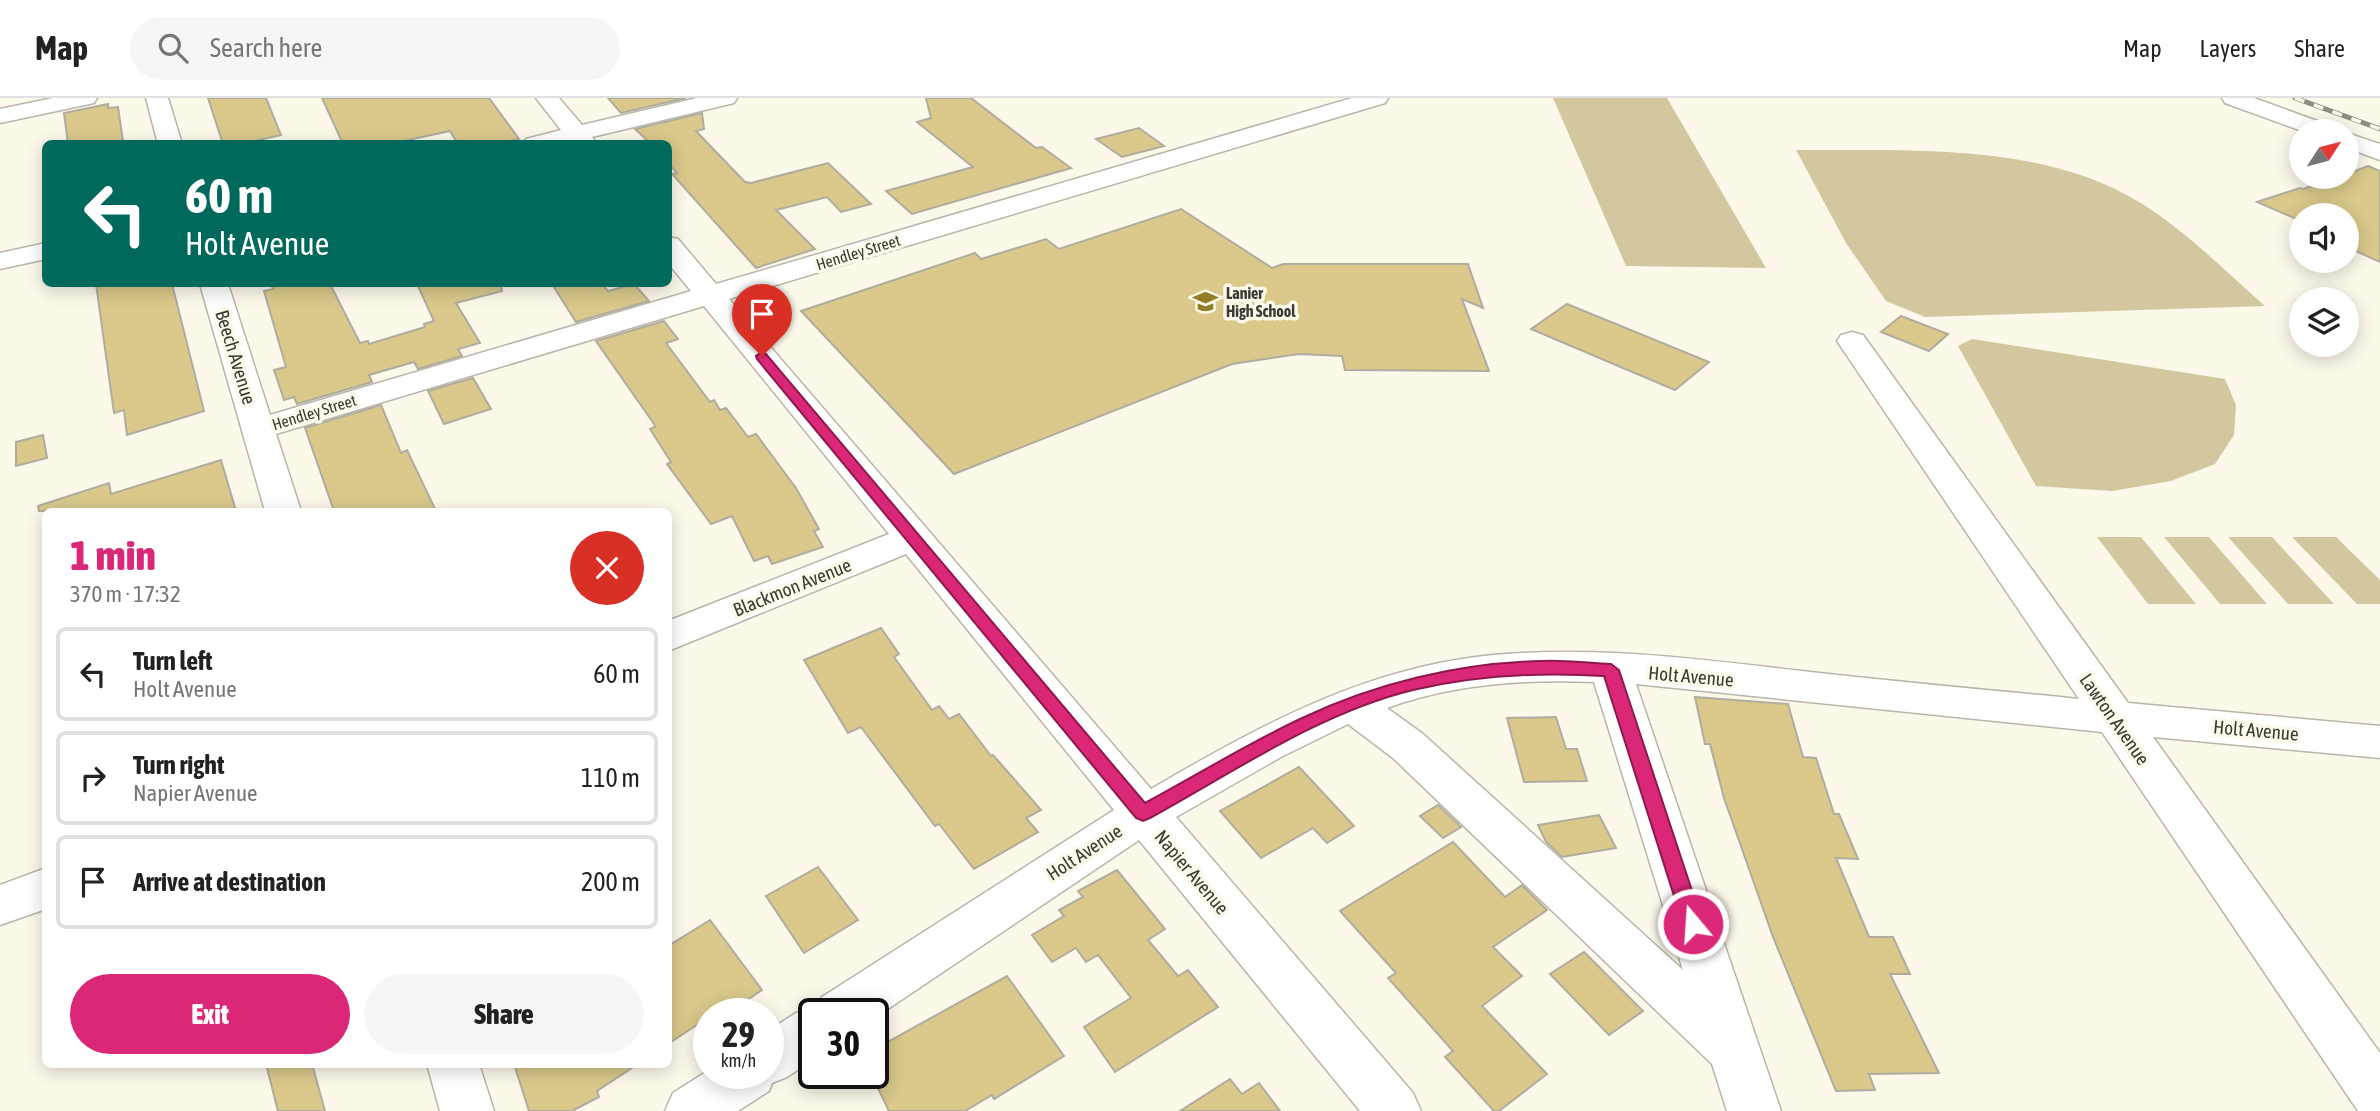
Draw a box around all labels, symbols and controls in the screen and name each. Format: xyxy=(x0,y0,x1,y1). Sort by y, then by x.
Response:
search box xyxy=(130,17,620,80)
text: Map xyxy=(35,29,88,67)
icon: search xyxy=(154,29,192,67)
text: Search here xyxy=(210,33,322,63)
text: Map xyxy=(2123,35,2162,62)
text: Layers xyxy=(2200,35,2256,62)
text: Share xyxy=(2294,35,2345,62)
north arrow xyxy=(2289,119,2359,189)
map controls xyxy=(2289,119,2359,357)
text: 60 m xyxy=(185,167,273,223)
icon: left xyxy=(70,168,161,259)
button: sound xyxy=(2289,203,2359,273)
text: Holt Avenue xyxy=(185,225,329,262)
street label: Hendley Street xyxy=(814,231,903,274)
pin xyxy=(732,284,792,356)
place label: Lanier High School xyxy=(1226,284,1296,320)
button: layers xyxy=(2289,287,2359,357)
school or university icon: Lanier High School xyxy=(1192,288,1220,316)
icon: arrive xyxy=(743,295,781,333)
street label: Beech Avenue xyxy=(211,307,261,407)
street label: Hendley Street xyxy=(270,391,359,434)
text: 1 min xyxy=(70,531,156,579)
button: close xyxy=(570,531,644,605)
street label: Blackmon Avenue xyxy=(730,553,854,621)
text: 370 m · 17:32 xyxy=(70,581,181,607)
text: Turn left xyxy=(133,646,213,676)
icon: left xyxy=(74,655,112,693)
text: 60 m xyxy=(593,659,640,689)
street label: Holt Avenue xyxy=(1647,661,1735,691)
street label: Lawton Avenue xyxy=(2076,669,2154,769)
text: Holt Avenue xyxy=(133,676,237,702)
street label: Holt Avenue xyxy=(2212,715,2300,745)
text: Turn right xyxy=(133,750,224,780)
icon: right xyxy=(74,759,112,797)
text: 110 m xyxy=(581,763,640,793)
text: Napier Avenue xyxy=(133,780,258,806)
street label: Holt Avenue xyxy=(1042,819,1126,885)
street label: Napier Avenue xyxy=(1151,826,1233,918)
icon: arrive xyxy=(74,863,112,901)
text: Arrive at destination xyxy=(133,867,326,897)
text: 200 m xyxy=(581,867,640,897)
position arrow xyxy=(1656,887,1730,961)
button: Exit xyxy=(70,974,350,1054)
button: Share xyxy=(364,974,644,1054)
speed limit sign: 30 xyxy=(798,998,889,1089)
text: 29 xyxy=(722,1014,755,1054)
text: km/h xyxy=(721,1050,756,1071)

